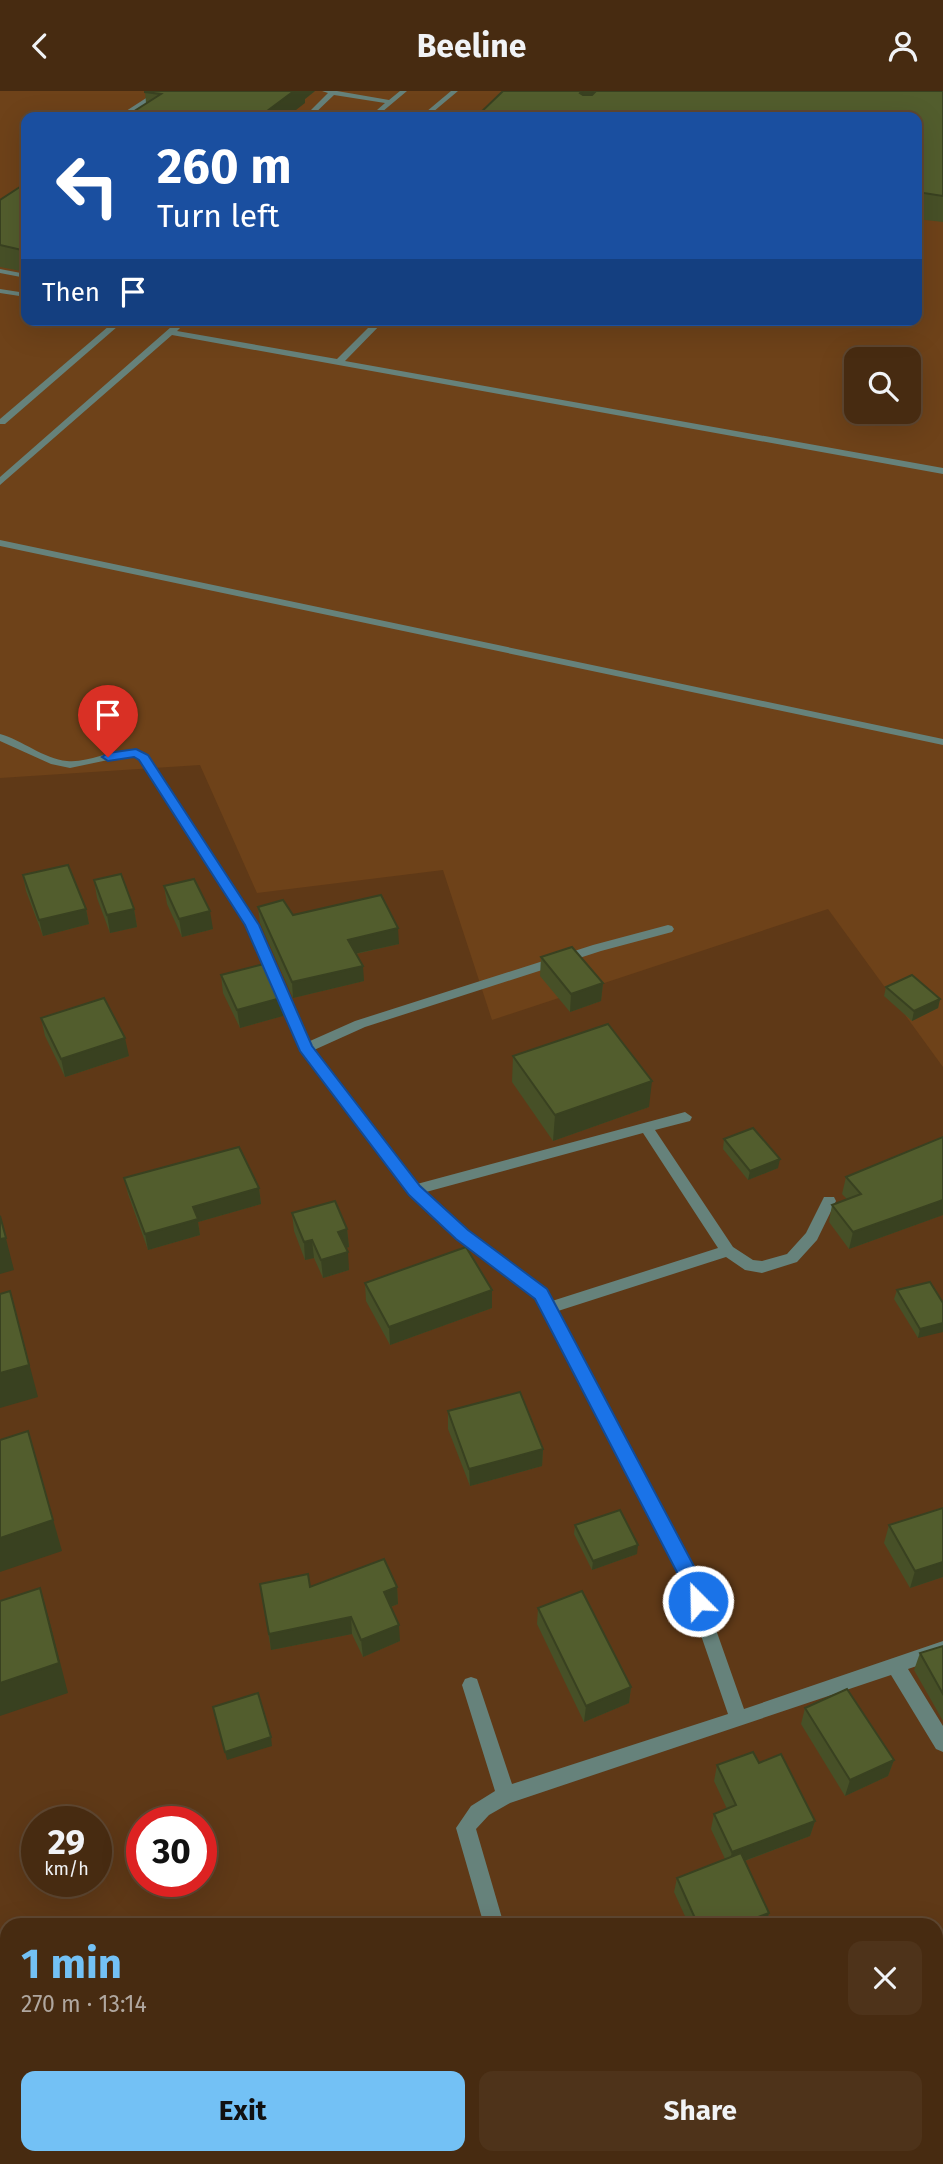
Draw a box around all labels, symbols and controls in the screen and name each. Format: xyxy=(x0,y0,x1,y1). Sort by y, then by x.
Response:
icon: back xyxy=(21,27,59,65)
text: Beeline xyxy=(417,27,526,65)
icon: person xyxy=(884,27,922,65)
text: 260 m xyxy=(157,137,292,196)
icon: left xyxy=(42,140,133,231)
text: Turn left xyxy=(157,197,279,235)
icon: arrive xyxy=(114,273,152,311)
text: Then xyxy=(42,277,100,308)
map controls xyxy=(844,347,921,424)
button: search xyxy=(844,347,921,424)
pin xyxy=(78,685,138,757)
icon: arrive xyxy=(89,696,127,734)
position arrow xyxy=(661,1564,735,1638)
speed limit sign: 30 xyxy=(126,1806,217,1897)
text: 29 xyxy=(48,1821,85,1863)
text: km/h xyxy=(44,1858,89,1880)
text: 1 min xyxy=(21,1939,122,1989)
button: close xyxy=(848,1941,922,2015)
text: 270 m · 13:14 xyxy=(21,1990,147,2018)
button: Exit xyxy=(21,2071,465,2151)
button: Share xyxy=(479,2071,922,2151)

